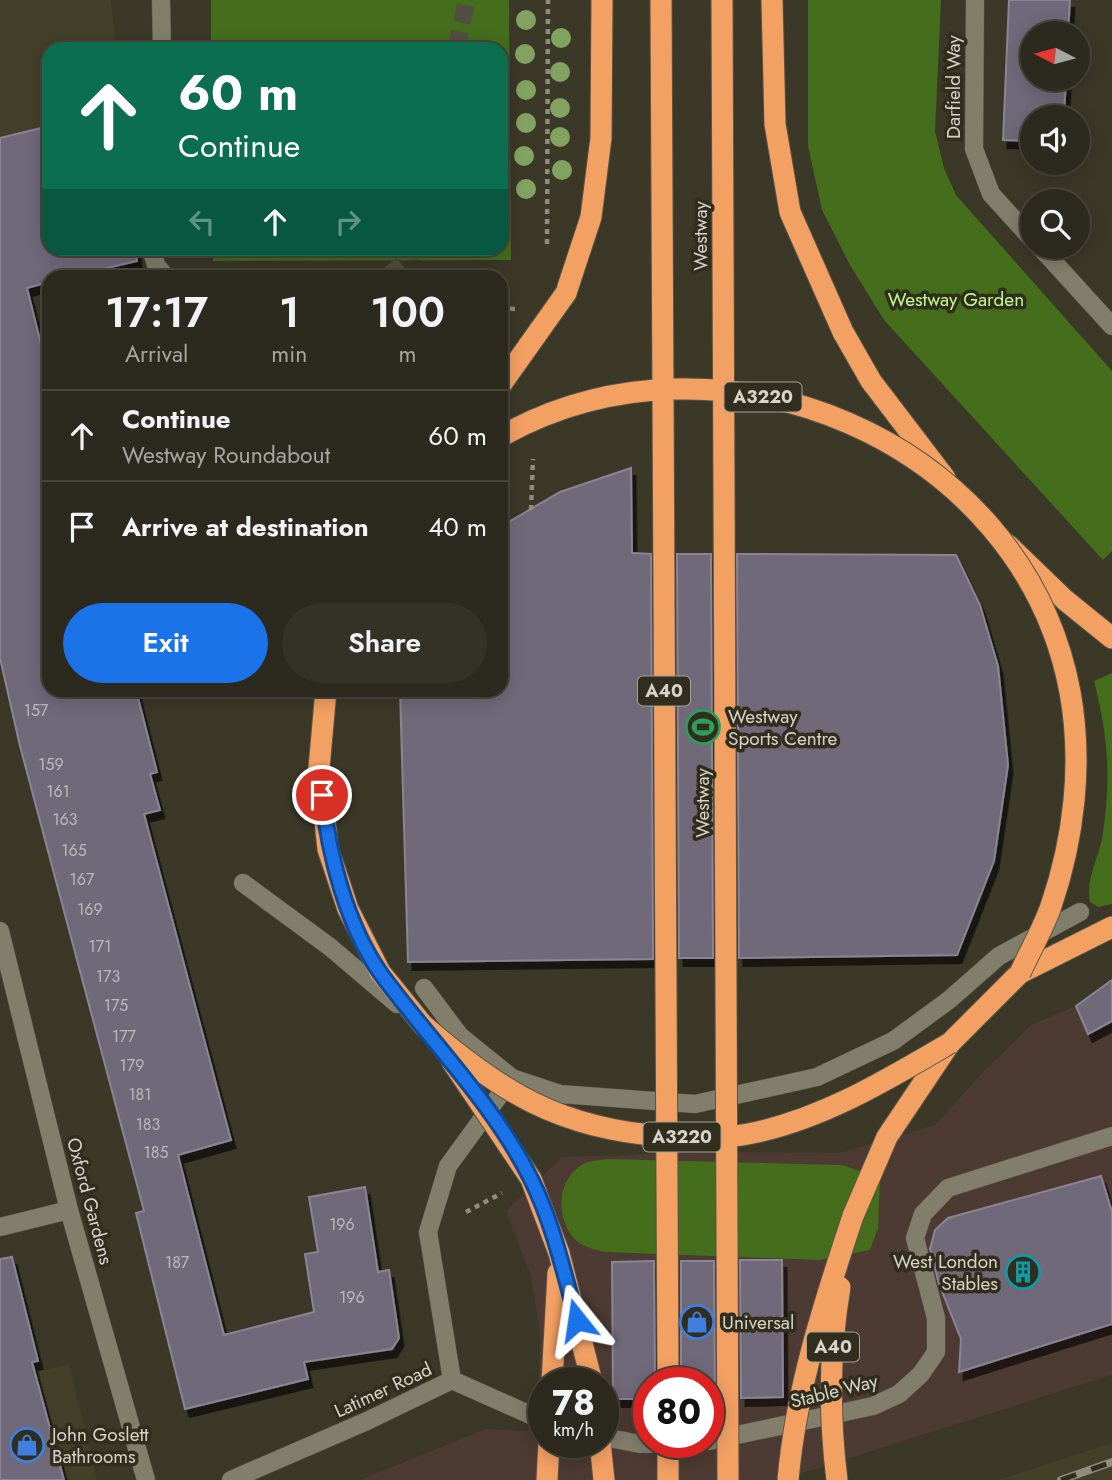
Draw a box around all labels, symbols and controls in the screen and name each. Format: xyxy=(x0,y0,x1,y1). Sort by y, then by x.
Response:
north arrow xyxy=(1020,21,1090,91)
map controls xyxy=(1020,21,1090,259)
street label: Darfield Way xyxy=(940,34,967,139)
text: 60 m xyxy=(178,58,298,128)
icon: ahead xyxy=(63,70,154,161)
button: sound xyxy=(1020,105,1090,175)
text: Continue xyxy=(178,123,300,169)
button: search xyxy=(1020,189,1090,259)
street label: Westway xyxy=(687,201,714,271)
icon: left xyxy=(183,203,221,241)
icon: ahead xyxy=(256,203,294,241)
icon: right xyxy=(329,203,367,241)
text: 17:17 xyxy=(105,282,208,343)
text: 1 xyxy=(279,282,300,343)
text: 100 xyxy=(370,282,445,343)
park label: Westway Garden xyxy=(888,286,1024,313)
text: Arrival xyxy=(125,337,188,371)
text: min xyxy=(271,337,307,371)
text: m xyxy=(399,337,417,371)
road number: A3220 xyxy=(724,382,802,412)
text: Continue xyxy=(122,400,231,438)
icon: ahead xyxy=(63,417,101,455)
text: 60 m xyxy=(428,417,487,455)
text: Westway Roundabout xyxy=(122,438,330,472)
icon: arrive xyxy=(63,508,101,546)
text: Arrive at destination xyxy=(122,508,369,546)
text: 40 m xyxy=(428,508,487,546)
button: Exit xyxy=(63,603,268,683)
button: Share xyxy=(282,603,487,683)
road number: A40 xyxy=(638,676,690,706)
house number: 157 xyxy=(24,699,49,722)
place label: Westway Sports Centre xyxy=(728,703,838,752)
sports icon: Westway Sports Centre xyxy=(684,708,722,746)
house number: 159 xyxy=(38,753,64,776)
pin xyxy=(292,765,352,825)
street label: Westway xyxy=(689,768,716,838)
icon: arrive xyxy=(303,776,341,814)
house number: 161 xyxy=(46,780,70,803)
house number: 163 xyxy=(52,808,78,831)
house number: 165 xyxy=(61,839,87,862)
house number: 167 xyxy=(70,868,95,891)
house number: 169 xyxy=(77,898,103,921)
house number: 171 xyxy=(89,935,111,958)
house number: 173 xyxy=(96,965,120,988)
house number: 175 xyxy=(104,994,128,1017)
house number: 177 xyxy=(112,1025,137,1048)
house number: 179 xyxy=(120,1054,144,1077)
house number: 181 xyxy=(128,1083,152,1106)
house number: 183 xyxy=(136,1113,161,1136)
road number: A3220 xyxy=(644,1122,720,1152)
street label: Oxford Gardens xyxy=(60,1134,120,1268)
house number: 185 xyxy=(144,1141,168,1164)
house number: 196 xyxy=(329,1213,355,1236)
place label: West London Stables xyxy=(893,1248,998,1297)
house number: 187 xyxy=(165,1251,190,1274)
building icon: West London Stables xyxy=(1004,1253,1042,1291)
position arrow xyxy=(540,1283,614,1357)
house number: 196 xyxy=(339,1286,365,1309)
shop icon: Universal xyxy=(678,1303,716,1341)
place label: Universal xyxy=(722,1309,794,1336)
road number: A40 xyxy=(807,1332,859,1362)
street label: Latimer Road xyxy=(330,1356,436,1424)
speed limit sign: 80 xyxy=(633,1367,724,1458)
street label: Stable Way xyxy=(787,1367,881,1415)
text: 78 xyxy=(552,1378,595,1428)
text: km/h xyxy=(553,1417,594,1443)
place label: John Goslett Bathrooms xyxy=(49,1421,149,1470)
shop icon: John Goslett Bathrooms xyxy=(8,1426,46,1464)

